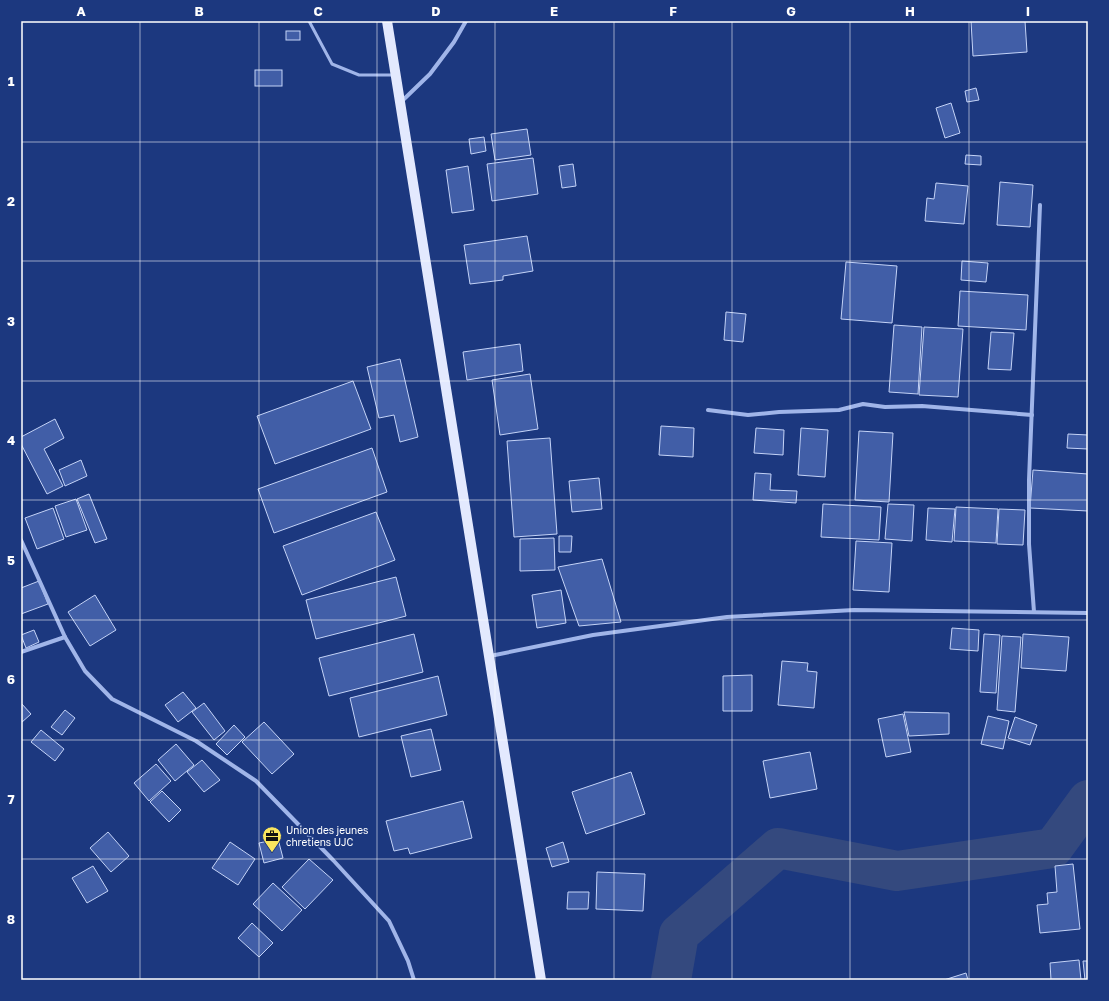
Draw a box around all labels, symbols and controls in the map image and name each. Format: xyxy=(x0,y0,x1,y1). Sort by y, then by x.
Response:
text: A xyxy=(76,3,86,19)
text: B xyxy=(194,3,204,19)
text: C xyxy=(313,3,323,19)
text: D xyxy=(431,3,441,19)
text: E xyxy=(550,3,558,19)
text: F xyxy=(669,3,677,19)
text: G xyxy=(786,3,796,19)
text: H xyxy=(905,3,915,19)
text: I xyxy=(1026,3,1030,19)
text: 1 xyxy=(8,73,15,89)
text: 2 xyxy=(7,193,15,209)
text: 3 xyxy=(7,313,15,329)
text: 4 xyxy=(7,432,15,448)
text: 5 xyxy=(7,552,15,568)
text: 6 xyxy=(7,671,15,687)
text: 7 xyxy=(7,791,15,807)
place label: Union des jeunes chretiens UJC xyxy=(286,824,368,848)
office icon: Union des jeunes chretiens UJC xyxy=(261,825,283,853)
text: 8 xyxy=(7,911,15,927)

